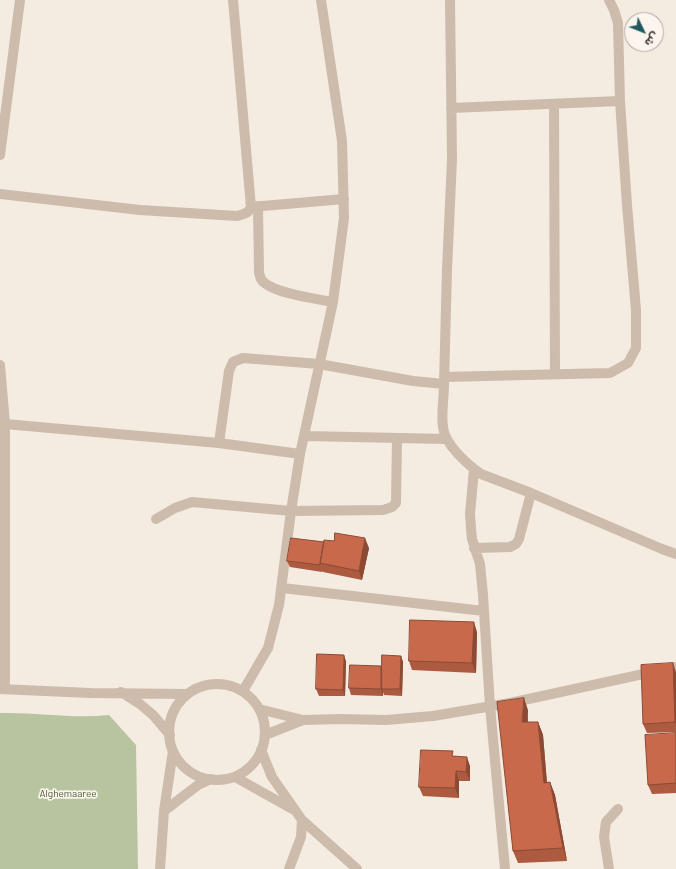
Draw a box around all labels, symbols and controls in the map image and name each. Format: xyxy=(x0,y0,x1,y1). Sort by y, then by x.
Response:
north arrow xyxy=(624,12,664,52)
text: ش xyxy=(643,30,662,50)
park label: Alghemaaree xyxy=(39,788,97,800)

